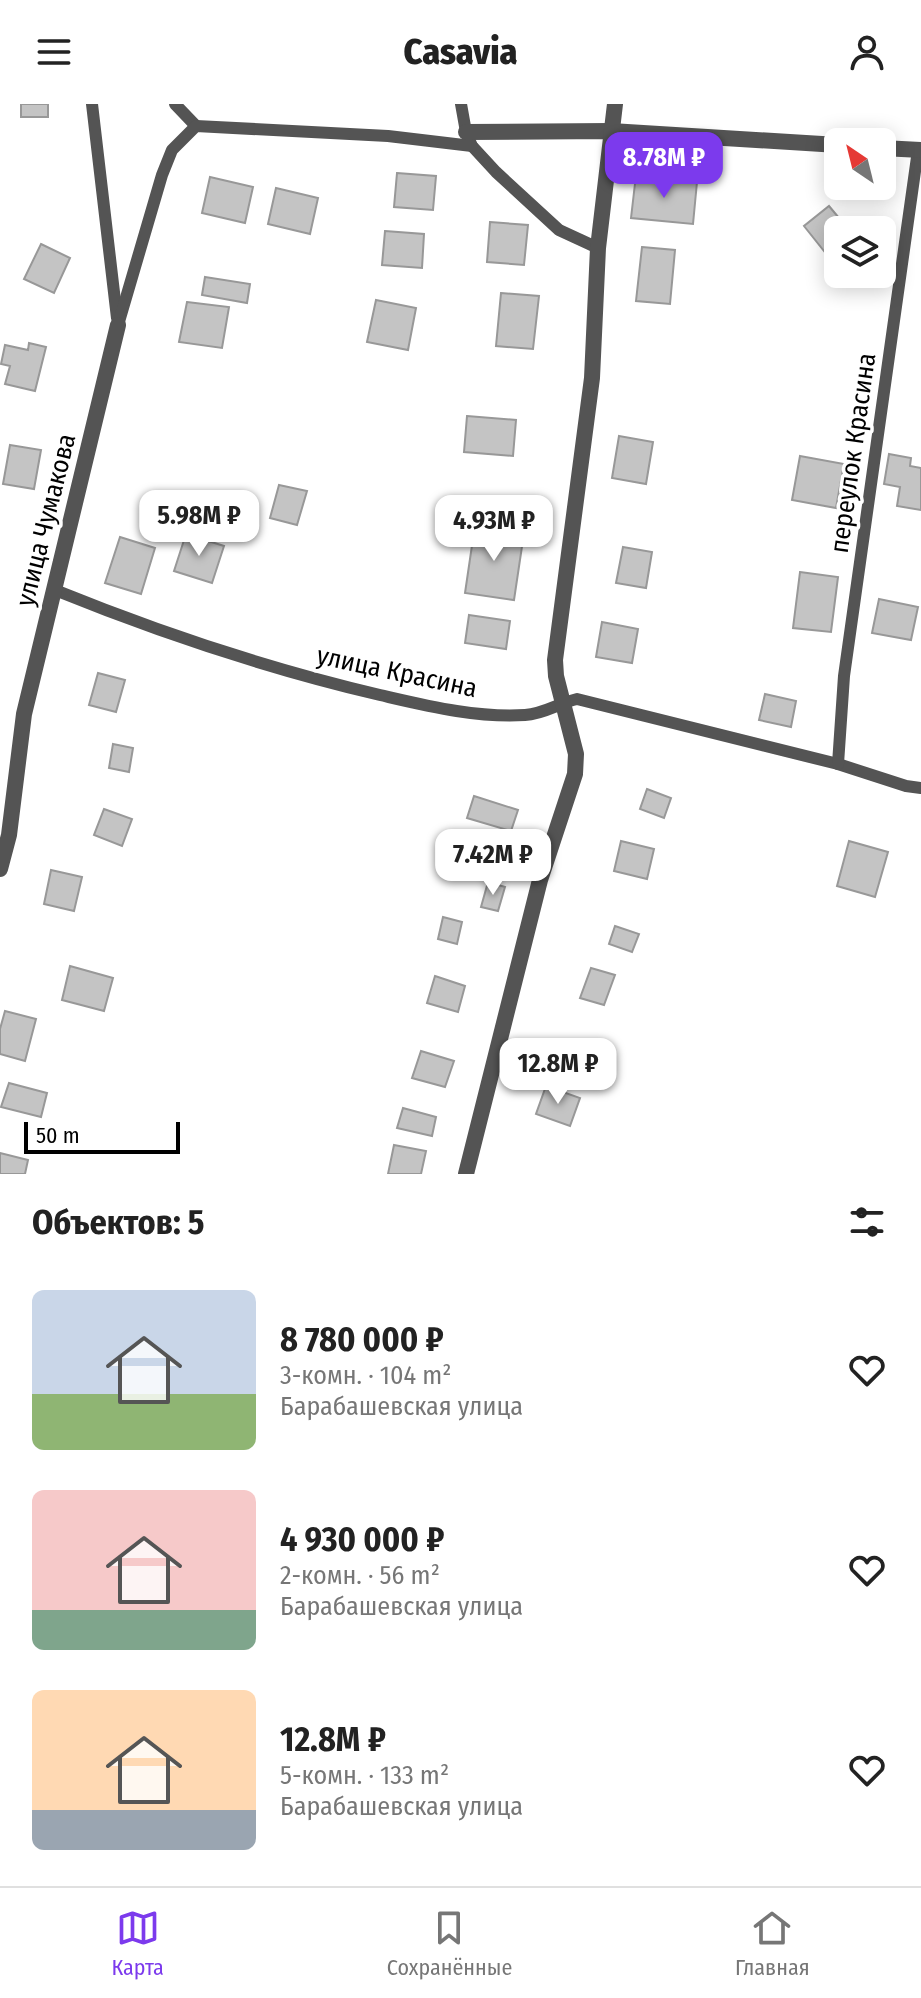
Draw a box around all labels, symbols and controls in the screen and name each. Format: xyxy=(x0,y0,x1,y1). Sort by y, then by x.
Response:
icon: menu xyxy=(32,30,76,74)
text: Casavia xyxy=(403,30,518,74)
icon: person xyxy=(845,30,889,74)
north arrow xyxy=(824,128,896,200)
map controls xyxy=(824,128,896,288)
pin: 8.78M ₽ xyxy=(590,132,738,200)
text: 8.78M ₽ xyxy=(623,142,705,173)
button: layers xyxy=(824,216,896,288)
street label: переулок Красина xyxy=(824,351,882,555)
street label: улица Чумакова xyxy=(10,431,82,609)
pin: 5.98M ₽ xyxy=(125,490,273,558)
pin: 4.93M ₽ xyxy=(420,495,568,563)
text: 5.98M ₽ xyxy=(157,500,241,531)
text: 4.93M ₽ xyxy=(453,505,535,536)
street label: улица Красина xyxy=(314,640,480,704)
pin: 7.42M ₽ xyxy=(419,829,567,897)
text: 7.42M ₽ xyxy=(453,839,533,870)
pin: 12.8M ₽ xyxy=(484,1038,632,1106)
text: 12.8M ₽ xyxy=(518,1048,598,1079)
scale bar xyxy=(24,1118,180,1154)
text: 50 m xyxy=(36,1122,80,1149)
icon: filters xyxy=(845,1200,889,1244)
text: Объектов: 5 xyxy=(32,1202,204,1243)
text: 8 780 000 ₽ xyxy=(280,1319,444,1360)
icon: home xyxy=(96,1322,192,1418)
icon: heart xyxy=(845,1348,889,1392)
text: 3-комн. · 104 m² xyxy=(280,1360,452,1391)
text: Барабашевская улица xyxy=(280,1391,523,1422)
text: 4 930 000 ₽ xyxy=(280,1519,444,1560)
icon: home xyxy=(96,1522,192,1618)
icon: heart xyxy=(845,1548,889,1592)
text: 2-комн. · 56 m² xyxy=(280,1560,440,1591)
text: Барабашевская улица xyxy=(280,1591,523,1622)
text: 12.8M ₽ xyxy=(280,1719,386,1760)
icon: home xyxy=(96,1722,192,1818)
icon: heart xyxy=(845,1748,889,1792)
text: 5-комн. · 133 m² xyxy=(280,1760,449,1791)
text: Барабашевская улица xyxy=(280,1791,523,1822)
tab: Карта xyxy=(111,1906,164,1981)
tab: Сохранённые xyxy=(387,1906,512,1981)
tab: Главная xyxy=(735,1906,810,1981)

